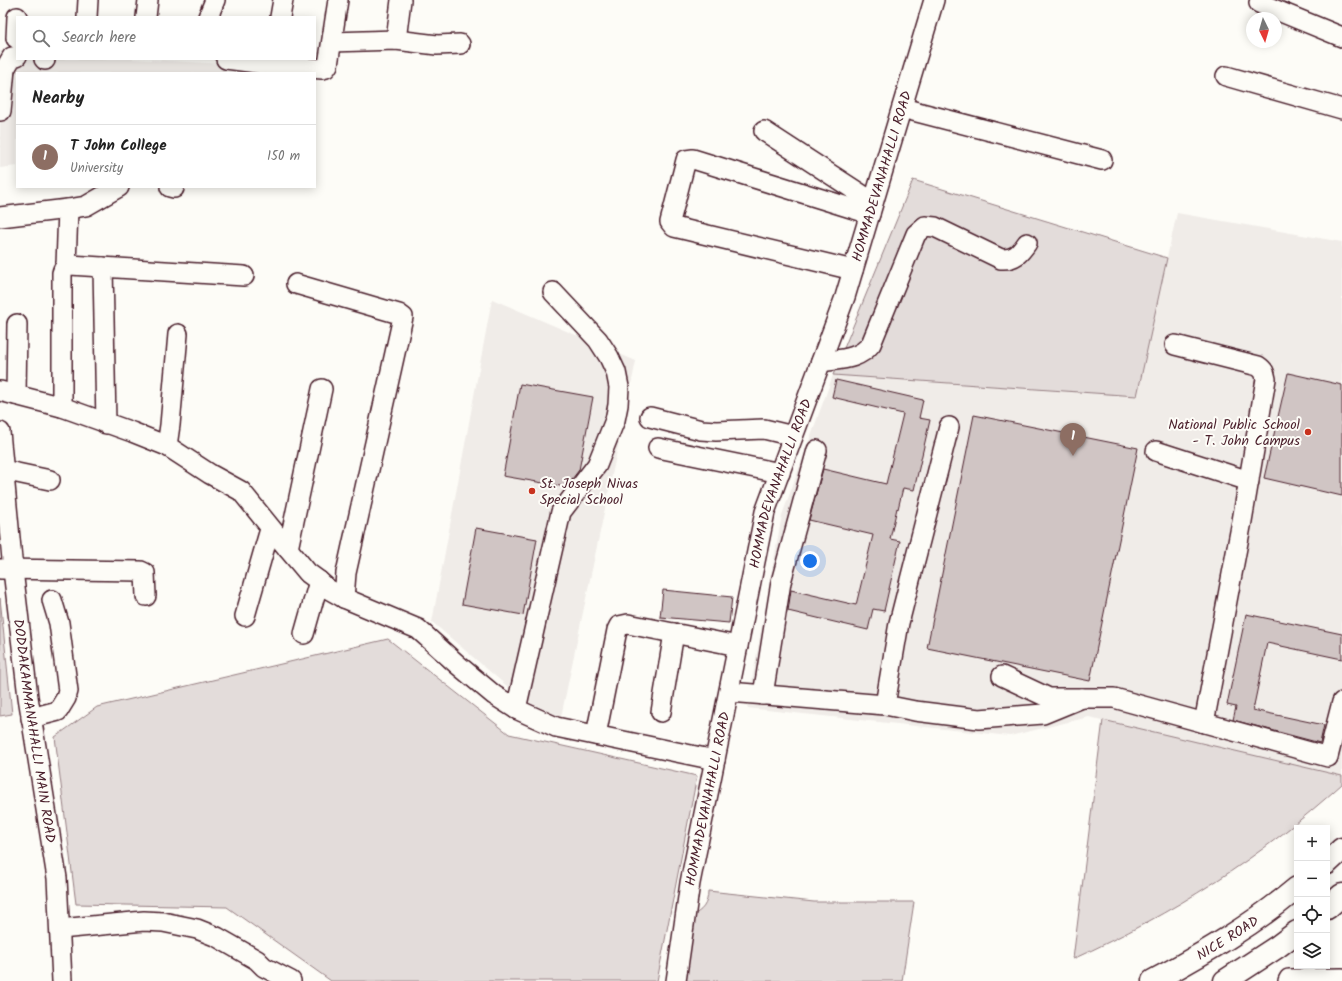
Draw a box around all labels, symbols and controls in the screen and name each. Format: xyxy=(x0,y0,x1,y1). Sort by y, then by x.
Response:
north arrow xyxy=(1246,12,1282,48)
search box xyxy=(16,16,316,60)
text: Search here xyxy=(62,26,136,50)
icon: search xyxy=(30,27,52,49)
text: Nearby xyxy=(32,85,84,112)
street label: HOMMADEVANAHALLI ROAD xyxy=(846,88,918,265)
text: T John College xyxy=(70,134,167,158)
text: 1 xyxy=(43,146,47,167)
text: 150 m xyxy=(267,146,300,167)
text: University xyxy=(70,158,123,179)
street label: HOMMADEVANAHALLI ROAD xyxy=(744,396,818,570)
place label: National Public School - T. John Campus xyxy=(1168,414,1301,452)
pin: 1 xyxy=(1060,423,1086,456)
marker: National Public School - T. John Campus xyxy=(1303,427,1313,437)
place label: St. Joseph Nivas Special School xyxy=(540,473,638,511)
marker: St. Joseph Nivas Special School xyxy=(527,486,537,496)
your location xyxy=(800,551,820,571)
street label: DODDAKAMMANAHALLI MAIN ROAD xyxy=(7,618,61,845)
street label: HOMMADEVANAHALLI ROAD xyxy=(680,710,736,888)
map controls xyxy=(1294,825,1330,969)
button: + xyxy=(1294,825,1330,861)
button: − xyxy=(1294,861,1330,897)
button: locate xyxy=(1294,897,1330,933)
street label: NICE ROAD xyxy=(1192,910,1264,967)
button: layers xyxy=(1294,933,1330,969)

